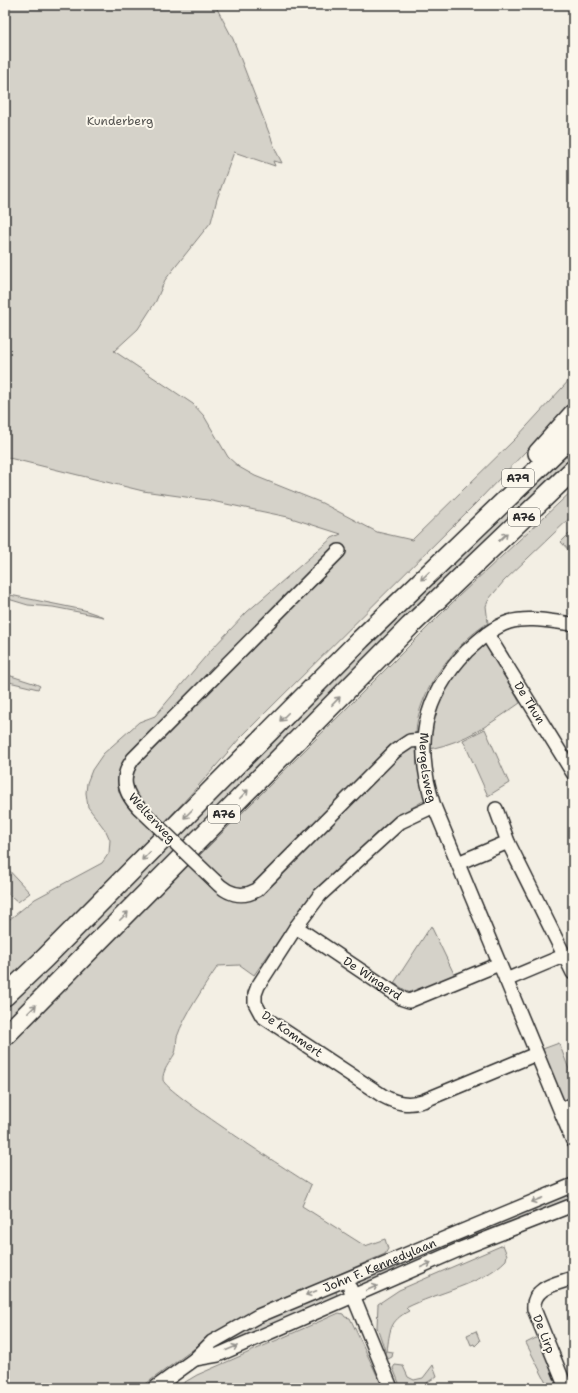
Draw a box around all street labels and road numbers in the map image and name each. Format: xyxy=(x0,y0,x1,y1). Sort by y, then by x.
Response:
road number: A79 xyxy=(502,469,534,487)
road number: A76 xyxy=(508,508,540,526)
street label: De Thun xyxy=(510,679,549,727)
street label: Mergelsweg xyxy=(416,732,440,805)
street label: Welterweg xyxy=(125,790,179,846)
road number: A76 xyxy=(208,805,240,823)
street label: De Wingerd xyxy=(340,953,405,1004)
street label: De Kommert xyxy=(258,1007,326,1061)
street label: John F. Kennedylaan xyxy=(321,1235,439,1296)
street label: De Lirp xyxy=(529,1312,559,1356)

